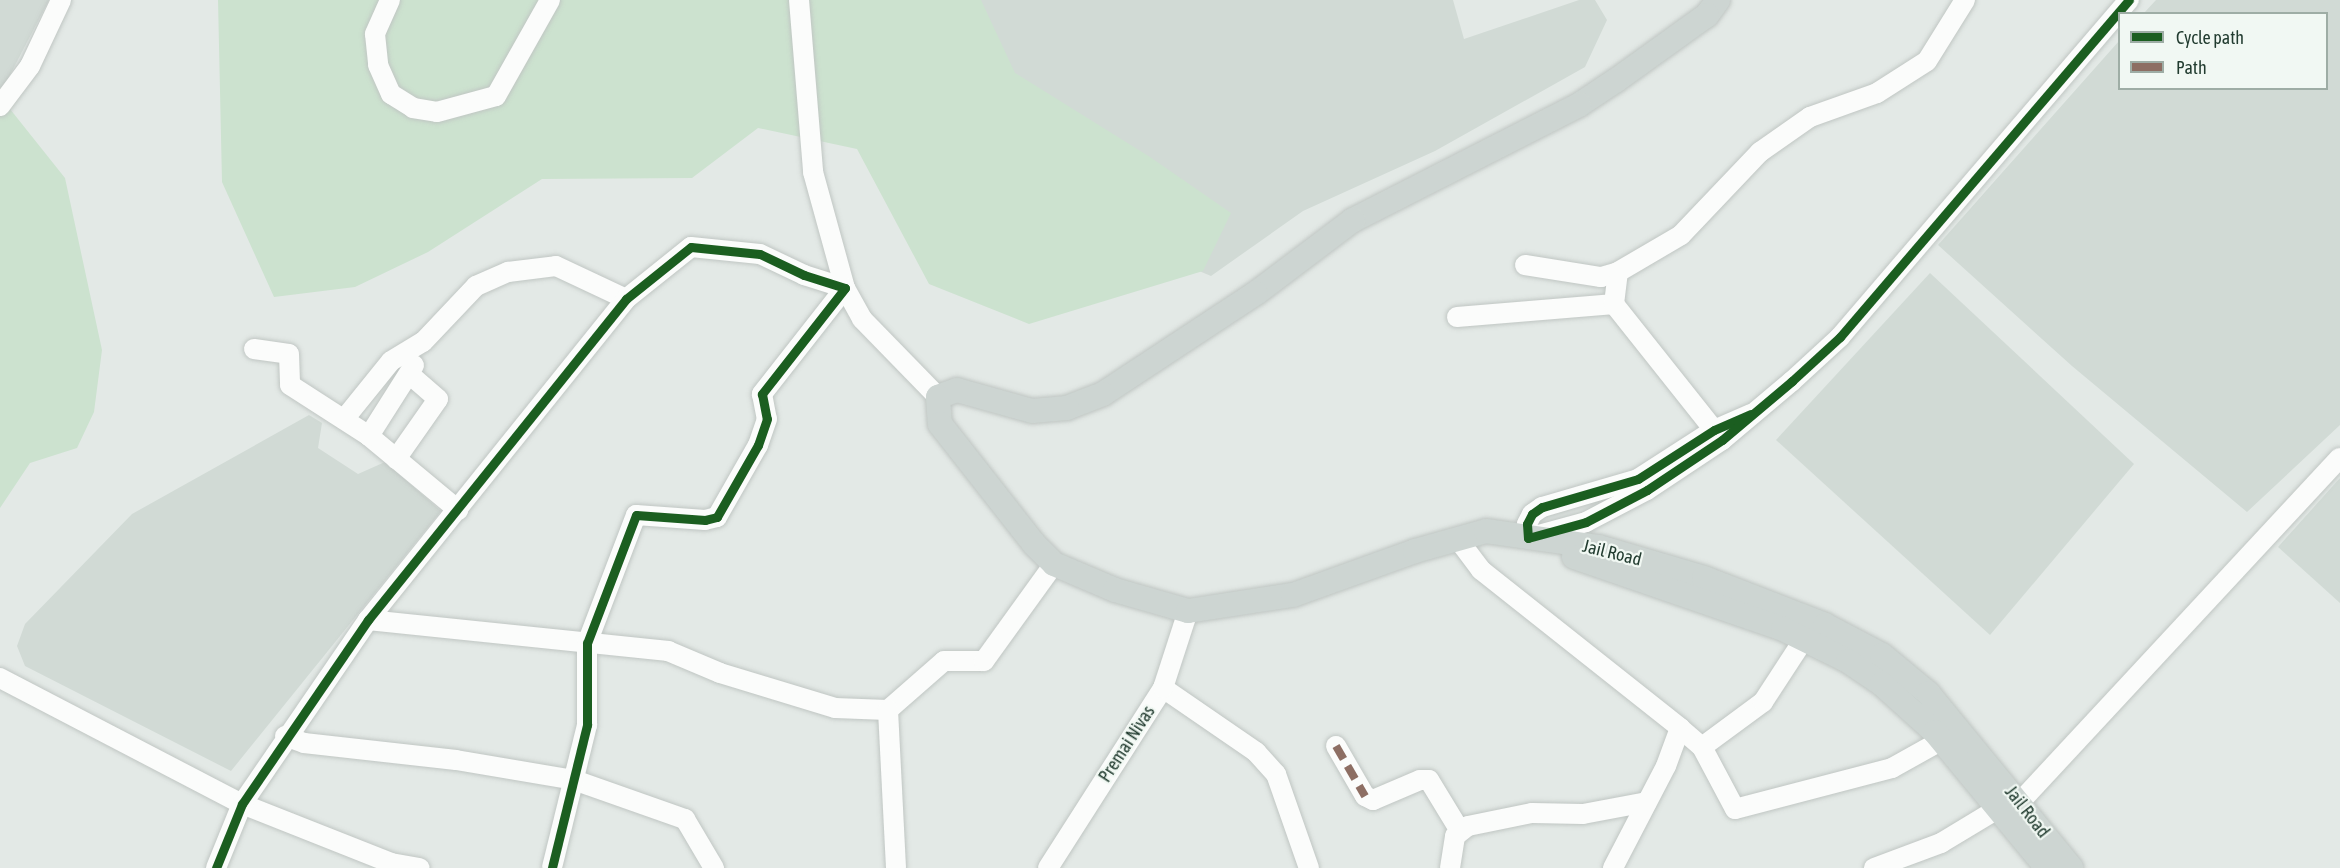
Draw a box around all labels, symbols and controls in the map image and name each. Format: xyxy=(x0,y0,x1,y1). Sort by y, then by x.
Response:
legend xyxy=(2118,12,2328,90)
text: Cycle path xyxy=(2176,27,2244,48)
text: Path xyxy=(2176,57,2207,78)
street label: Jail Road xyxy=(1580,535,1644,571)
street label: Premai Nivas xyxy=(1094,702,1160,786)
street label: Jail Road xyxy=(2000,782,2054,842)

